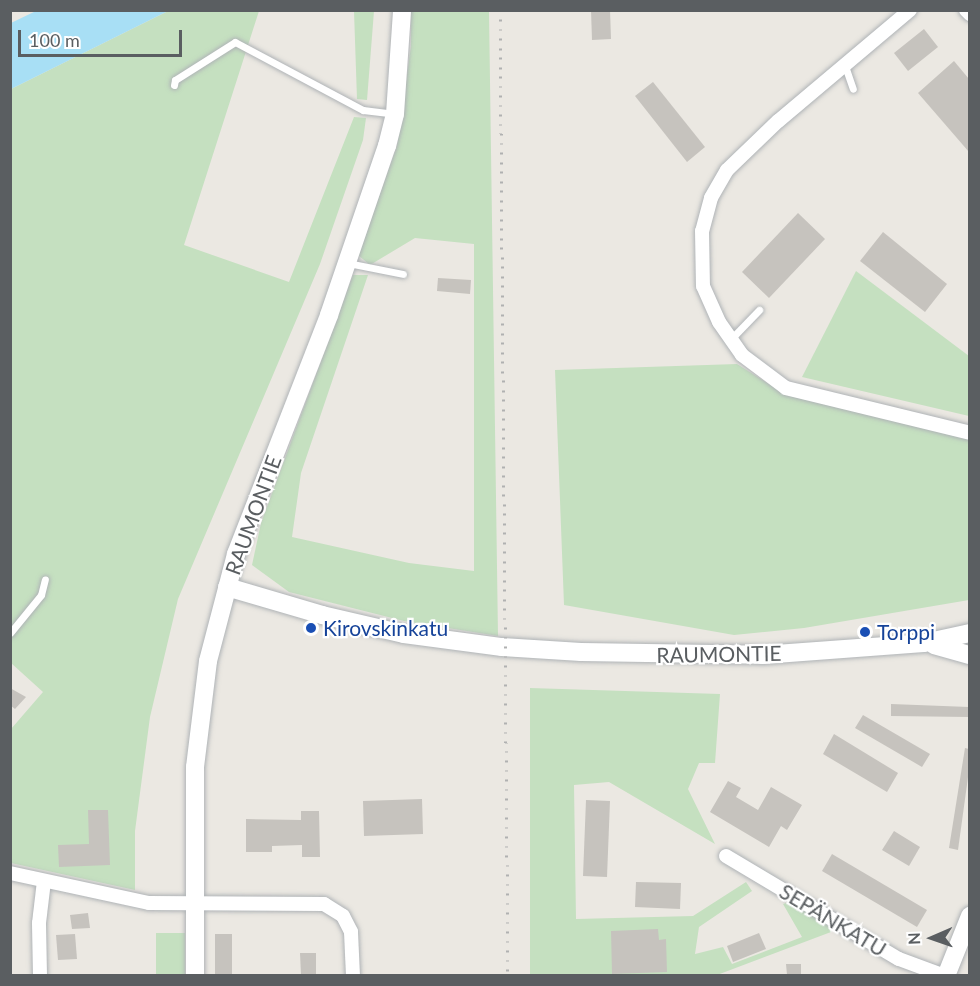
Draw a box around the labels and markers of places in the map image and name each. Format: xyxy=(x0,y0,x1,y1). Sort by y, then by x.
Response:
place label: Kirovskinkatu xyxy=(323,615,448,641)
place label: Torppi xyxy=(877,619,935,645)
marker: Kirovskinkatu xyxy=(304,621,318,635)
marker: Torppi xyxy=(858,625,872,639)

